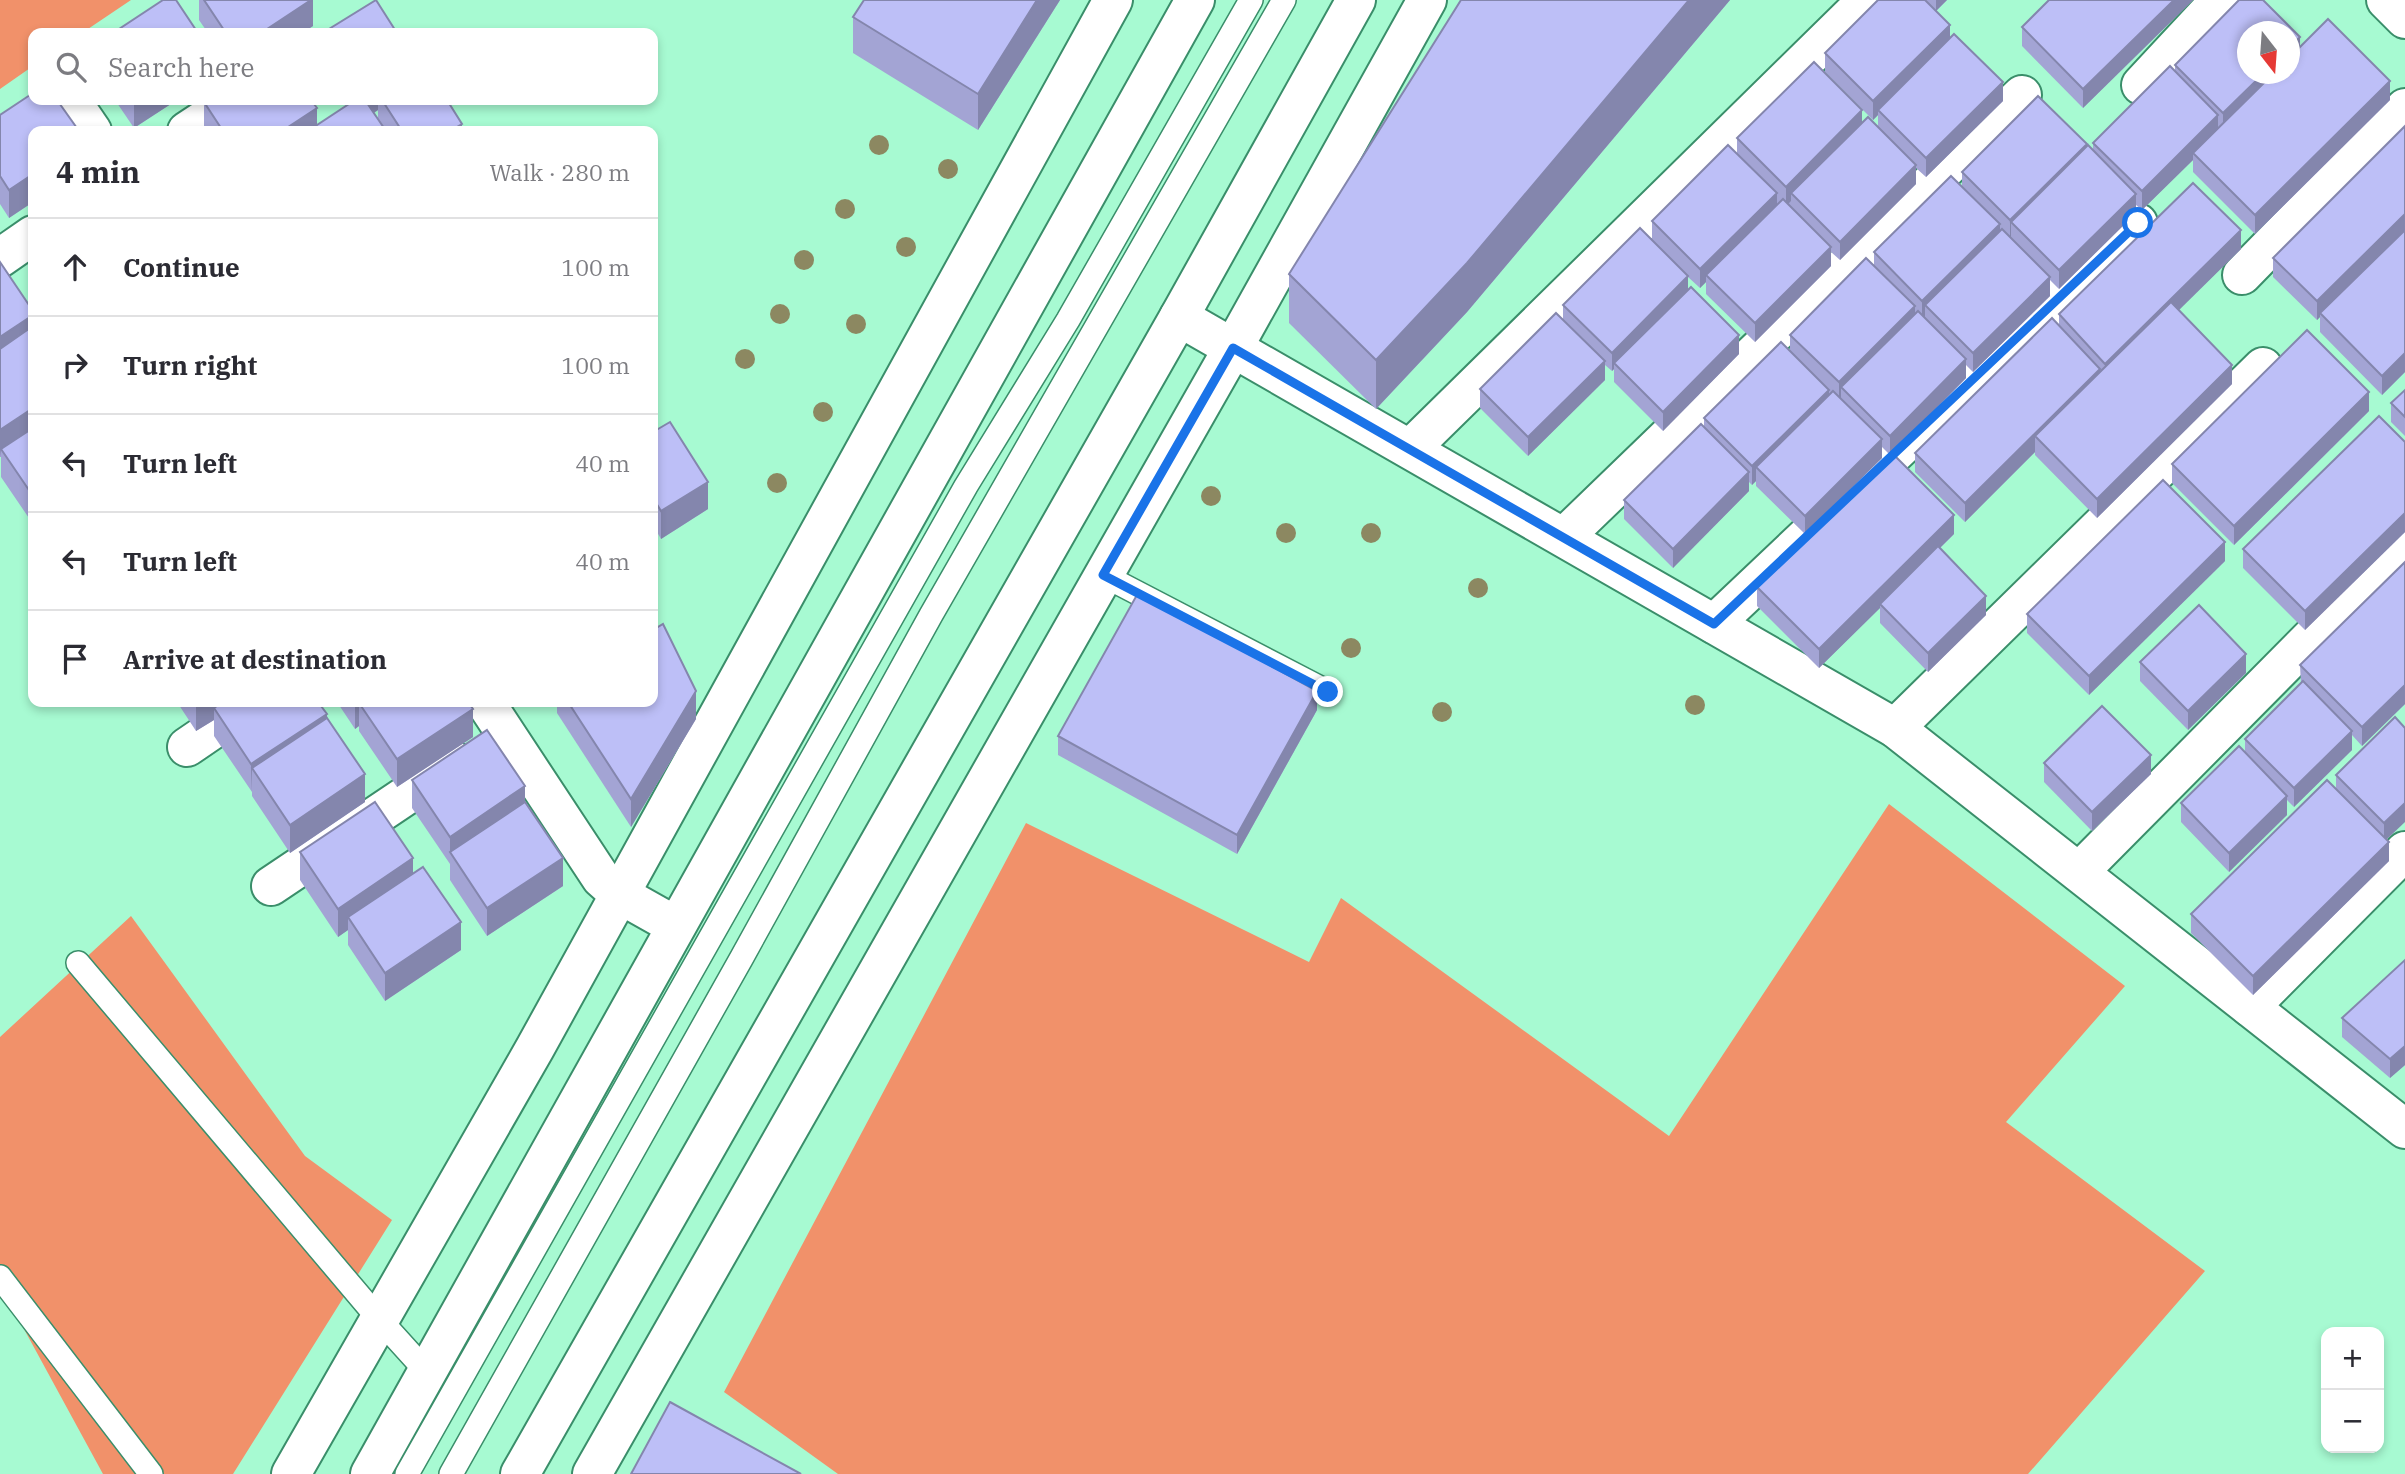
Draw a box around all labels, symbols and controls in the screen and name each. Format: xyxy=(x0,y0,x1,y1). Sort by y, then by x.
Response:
north arrow xyxy=(2237,21,2300,84)
search box xyxy=(28,28,658,105)
icon: search xyxy=(52,48,90,86)
text: Search here xyxy=(108,50,254,84)
text: 4 min xyxy=(56,152,140,191)
text: Walk · 280 m xyxy=(489,157,630,187)
route start xyxy=(2122,207,2153,238)
icon: ahead xyxy=(56,248,94,286)
text: Continue xyxy=(123,250,240,284)
text: 100 m xyxy=(561,252,630,282)
icon: right xyxy=(56,346,94,384)
text: Turn right xyxy=(123,348,257,382)
text: 100 m xyxy=(561,350,630,380)
icon: left xyxy=(56,444,94,482)
text: Turn left xyxy=(123,446,237,480)
text: 40 m xyxy=(575,448,630,478)
icon: left xyxy=(56,542,94,580)
text: Turn left xyxy=(123,544,237,578)
text: 40 m xyxy=(575,546,630,576)
icon: arrive xyxy=(56,640,94,678)
text: Arrive at destination xyxy=(123,642,387,676)
route end xyxy=(1312,676,1343,707)
map controls xyxy=(2321,1327,2384,1453)
button: + xyxy=(2321,1327,2384,1390)
button: − xyxy=(2321,1390,2384,1453)

